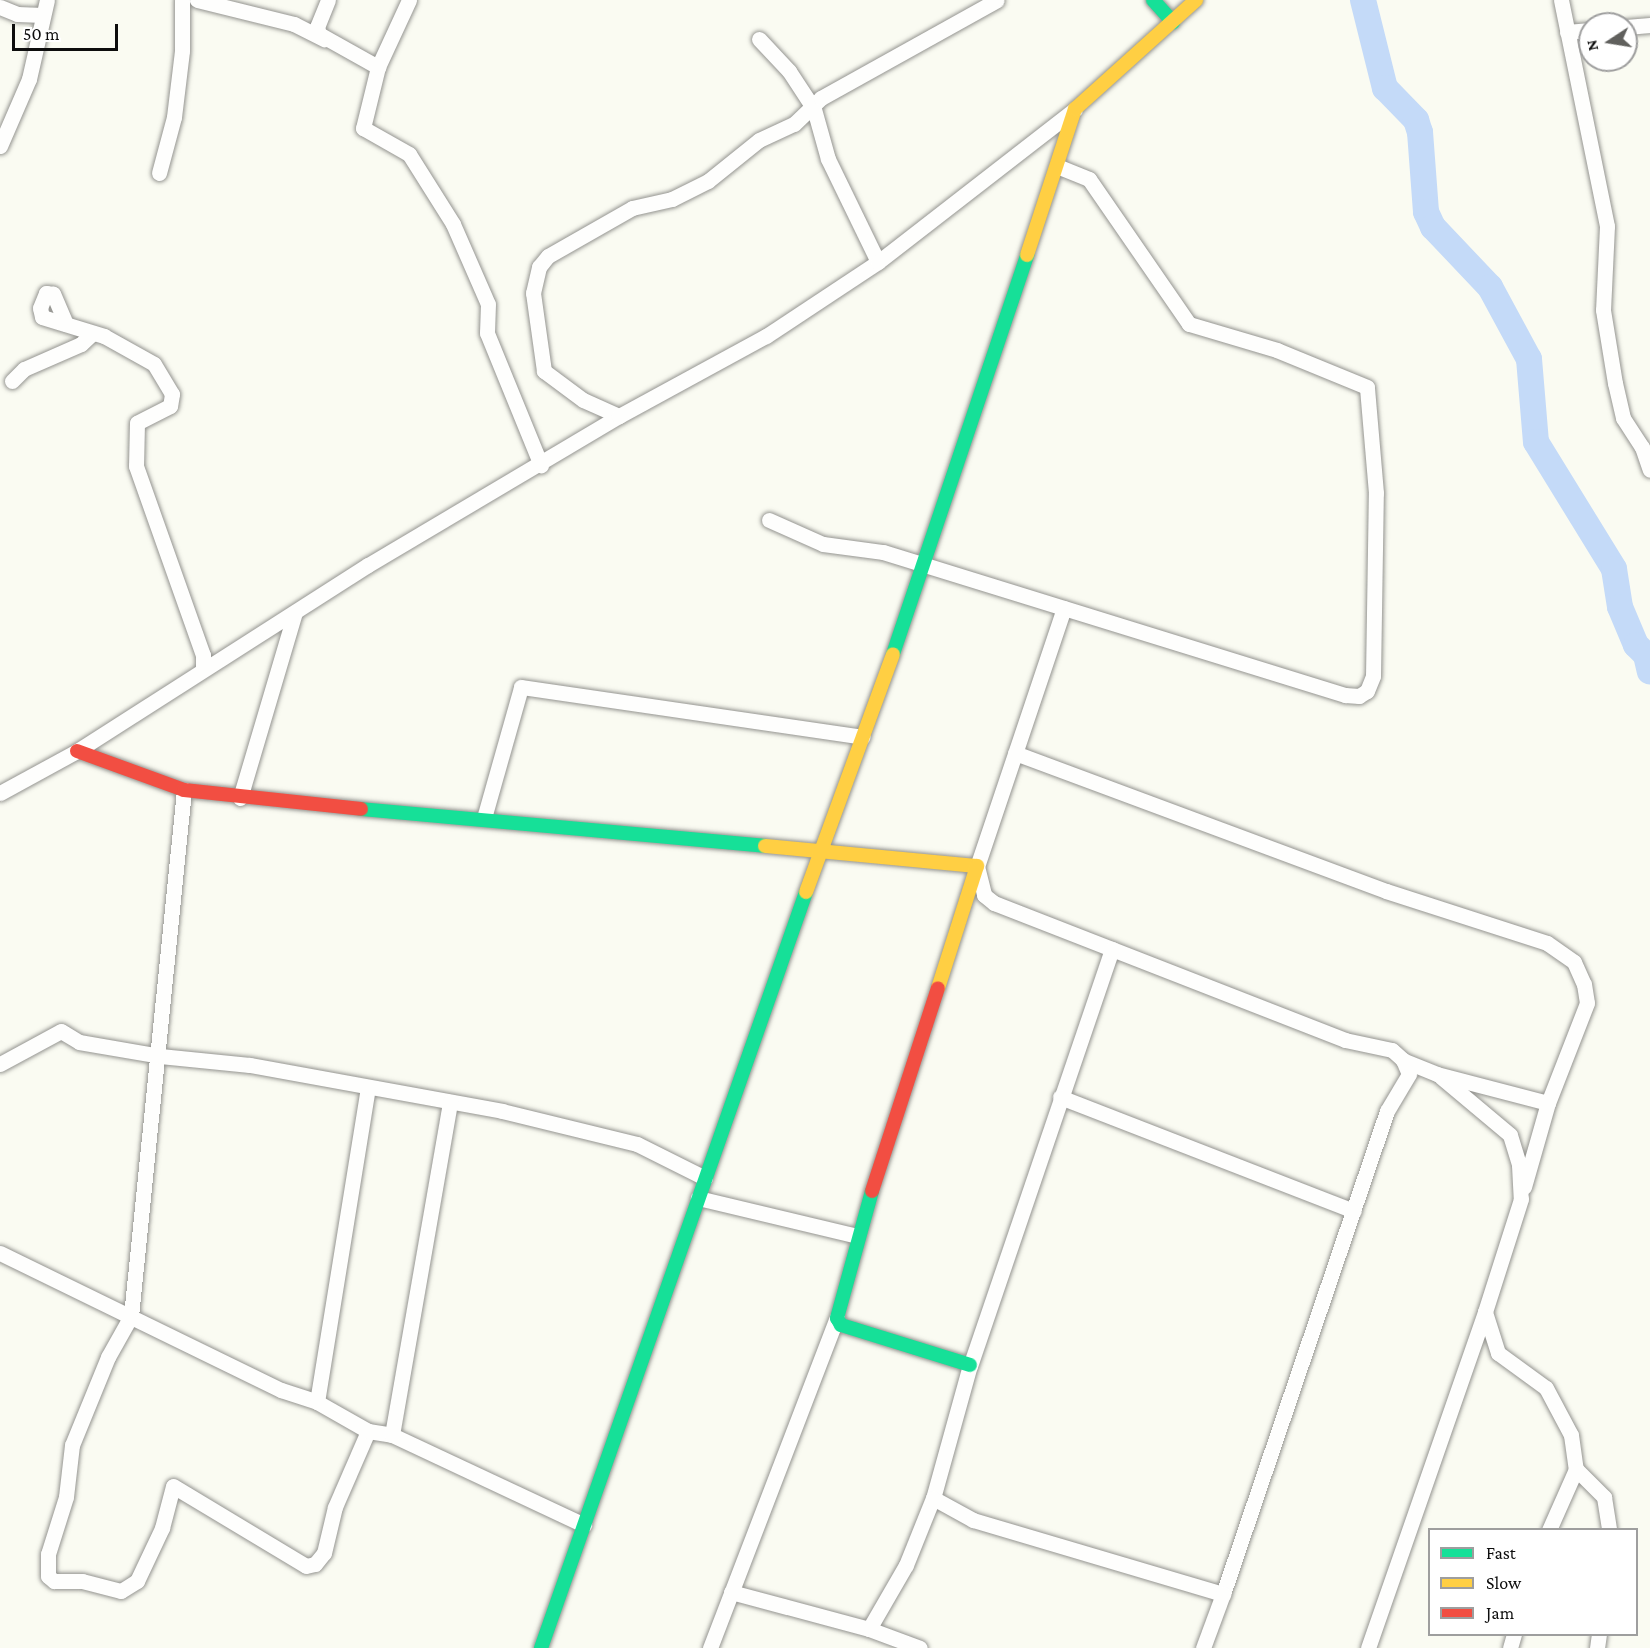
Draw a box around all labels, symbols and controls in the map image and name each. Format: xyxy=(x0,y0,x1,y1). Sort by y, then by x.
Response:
scale bar xyxy=(15,12,122,50)
north arrow xyxy=(1578,12,1638,72)
text: 50 m xyxy=(23,24,60,44)
text: N xyxy=(1582,38,1601,53)
legend xyxy=(1428,1528,1638,1636)
text: Fast xyxy=(1486,1543,1516,1563)
text: Slow xyxy=(1486,1573,1521,1593)
text: Jam xyxy=(1486,1603,1514,1623)

